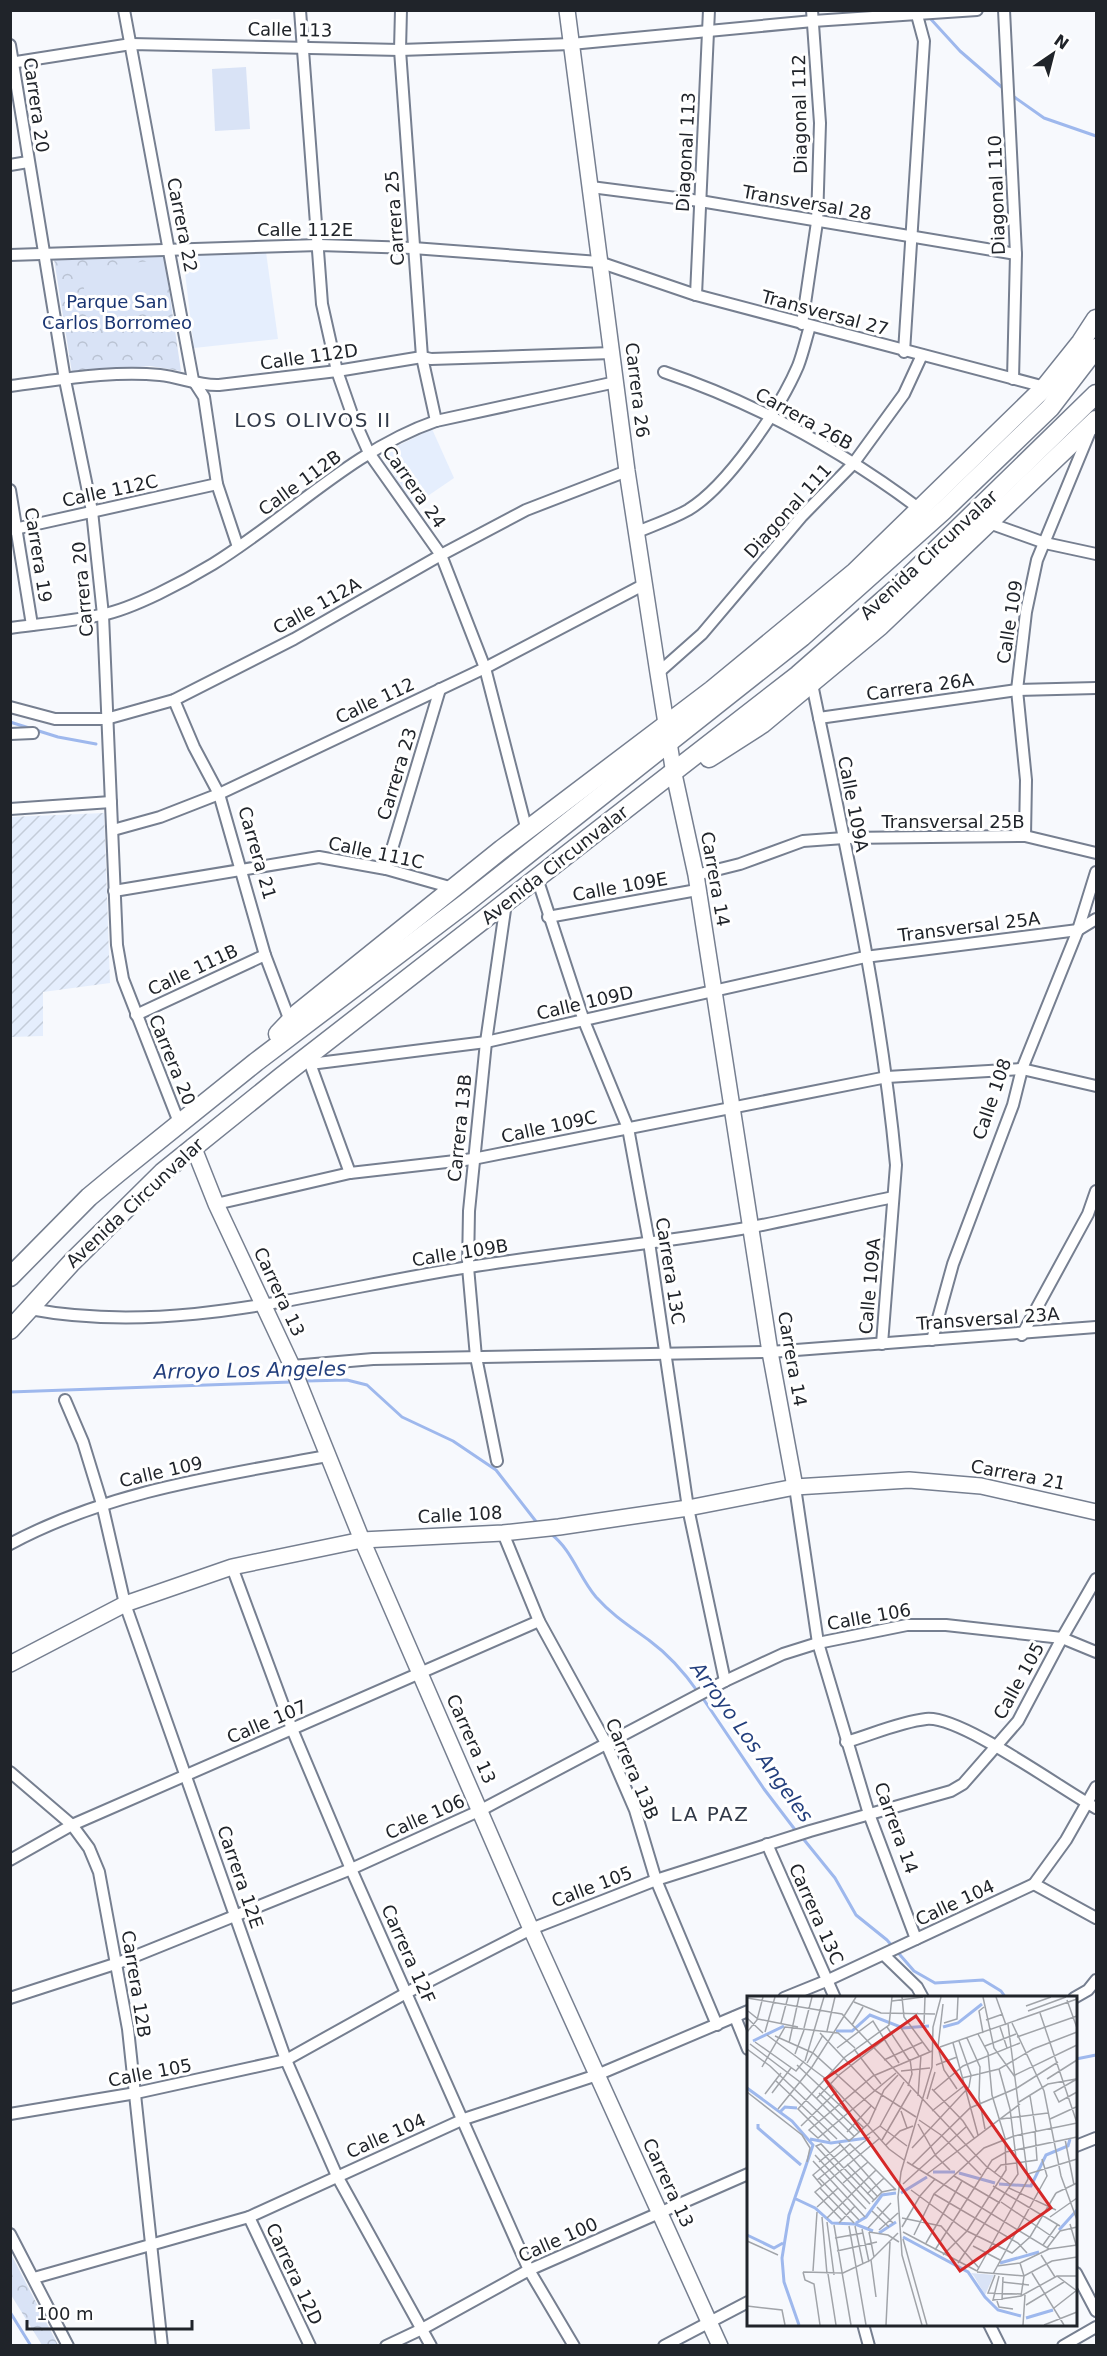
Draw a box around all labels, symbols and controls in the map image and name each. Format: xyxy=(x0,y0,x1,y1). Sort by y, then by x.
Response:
street label: Calle 113 xyxy=(247,18,333,41)
north arrow xyxy=(1023,24,1083,84)
text: N xyxy=(1050,31,1072,54)
street label: Diagonal 112 xyxy=(788,54,811,174)
street label: Carrera 20 xyxy=(19,56,54,154)
street label: Diagonal 113 xyxy=(672,92,699,212)
street label: Diagonal 110 xyxy=(984,135,1009,255)
street label: Carrera 25 xyxy=(381,170,408,267)
street label: Carrera 22 xyxy=(163,176,202,274)
street label: Transversal 28 xyxy=(740,181,873,224)
street label: Calle 112E xyxy=(257,219,353,240)
street label: Transversal 27 xyxy=(758,285,891,340)
park label: Parque San Carlos Borromeo xyxy=(42,291,192,333)
street label: Calle 112D xyxy=(259,339,359,374)
street label: Carrera 26 xyxy=(621,341,654,439)
street label: Carrera 26B xyxy=(752,383,857,454)
district label: LOS OLIVOS II xyxy=(234,408,392,432)
street label: Carrera 24 xyxy=(378,441,450,532)
street label: Calle 112B xyxy=(254,446,345,520)
street label: Diagonal 111 xyxy=(740,459,836,562)
street label: Calle 112C xyxy=(60,470,160,511)
street label: Avenida Circunvalar xyxy=(856,485,1002,624)
street label: Carrera 19 xyxy=(21,506,56,604)
street label: Carrera 20 xyxy=(68,540,97,638)
street label: Calle 112A xyxy=(269,573,365,638)
street label: Calle 109 xyxy=(993,578,1027,665)
street label: Carrera 26A xyxy=(865,668,976,704)
street label: Calle 112 xyxy=(332,673,418,728)
street label: Carrera 23 xyxy=(372,725,421,823)
street label: Calle 109A xyxy=(834,754,873,854)
street label: Avenida Circunvalar xyxy=(477,801,633,928)
street label: Carrera 21 xyxy=(234,804,281,902)
street label: Transversal 25B xyxy=(880,811,1025,832)
street label: Carrera 14 xyxy=(697,830,734,928)
street label: Calle 111C xyxy=(326,832,426,873)
street label: Calle 109E xyxy=(571,868,669,905)
street label: Transversal 25A xyxy=(896,907,1042,946)
street label: Calle 111B xyxy=(144,940,241,1000)
street label: Calle 109D xyxy=(534,981,635,1024)
street label: Carrera 20 xyxy=(145,1011,200,1108)
street label: Calle 108 xyxy=(968,1055,1015,1142)
street label: Carrera 13B xyxy=(443,1073,476,1183)
street label: Calle 109C xyxy=(499,1106,599,1147)
street label: Avenida Circunvalar xyxy=(62,1133,208,1272)
street label: Carrera 13C xyxy=(652,1216,689,1326)
street label: Calle 109B xyxy=(410,1235,510,1270)
street label: Calle 109A xyxy=(855,1236,884,1335)
street label: Carrera 13 xyxy=(250,1244,309,1340)
street label: Transversal 23A xyxy=(915,1303,1061,1334)
street label: Carrera 14 xyxy=(774,1310,811,1408)
water label: Arroyo Los Angeles xyxy=(152,1356,346,1384)
street label: Calle 109 xyxy=(117,1452,205,1491)
street label: Carrera 21 xyxy=(969,1455,1067,1494)
street label: Calle 108 xyxy=(417,1502,503,1527)
street label: Calle 106 xyxy=(825,1599,912,1634)
street label: Calle 105 xyxy=(989,1639,1048,1723)
water label: Arroyo Los Angeles xyxy=(685,1655,818,1827)
street label: Carrera 13 xyxy=(442,1691,501,1787)
street label: Calle 107 xyxy=(224,1695,310,1748)
street label: Carrera 13B xyxy=(602,1715,663,1823)
street label: Carrera 14 xyxy=(870,1779,923,1876)
street label: Calle 106 xyxy=(382,1790,468,1843)
district label: LA PAZ xyxy=(671,1802,749,1826)
street label: Carrera 12E xyxy=(213,1823,268,1931)
street label: Carrera 13C xyxy=(785,1860,848,1968)
street label: Calle 105 xyxy=(548,1862,635,1912)
street label: Calle 104 xyxy=(912,1875,998,1930)
street label: Carrera 12F xyxy=(377,1901,440,2007)
street label: Carrera 12B xyxy=(118,1929,155,2039)
inset map xyxy=(747,1996,1077,2326)
street label: Calle 105 xyxy=(106,2054,194,2091)
street label: Calle 104 xyxy=(343,2109,429,2162)
street label: Carrera 13 xyxy=(639,2135,698,2231)
street label: Calle 100 xyxy=(515,2213,601,2266)
street label: Carrera 12D xyxy=(262,2220,327,2328)
scale bar xyxy=(27,2293,192,2331)
text: 100 m xyxy=(36,2303,94,2324)

